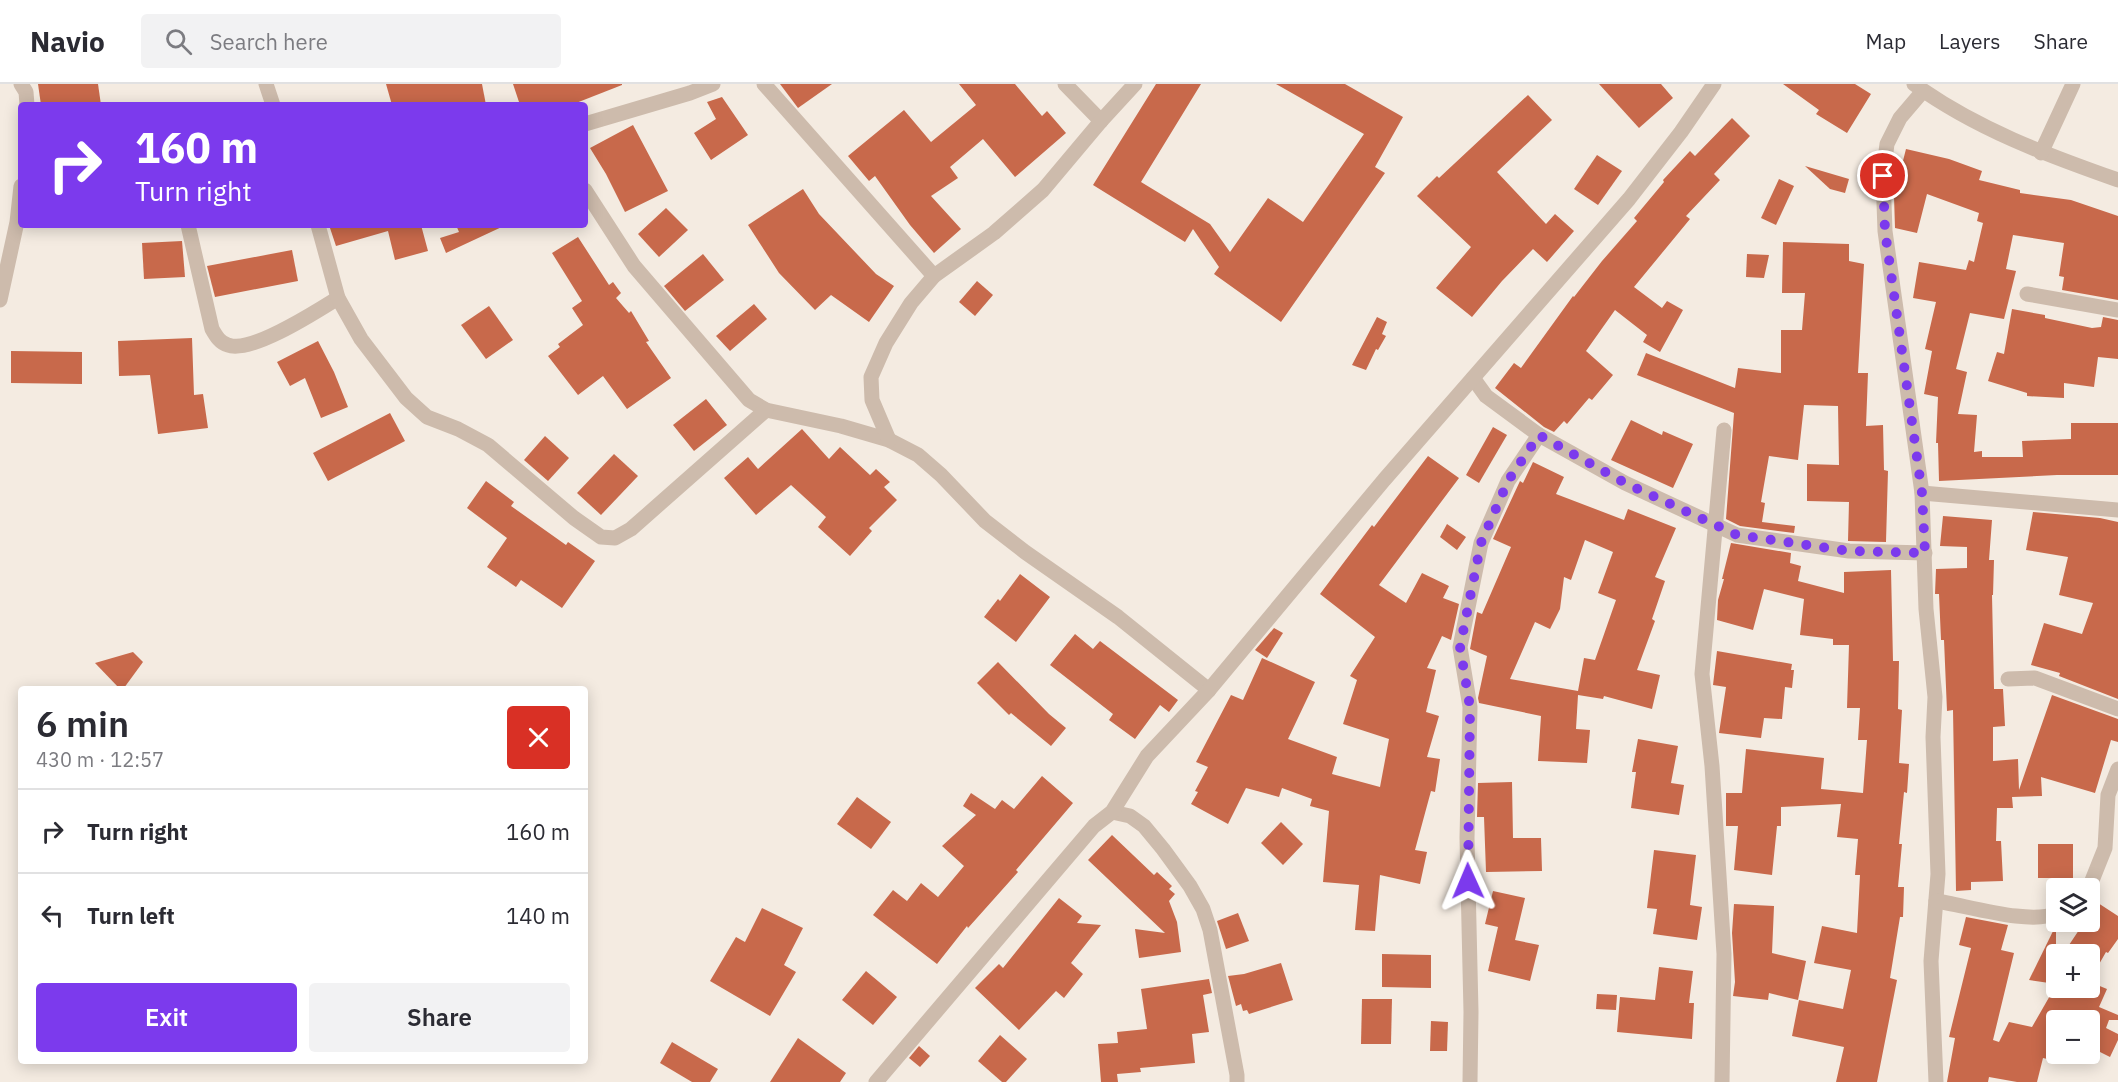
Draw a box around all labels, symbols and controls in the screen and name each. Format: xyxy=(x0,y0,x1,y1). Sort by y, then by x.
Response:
search box xyxy=(141,14,561,68)
text: Navio xyxy=(30,23,105,60)
icon: search xyxy=(162,25,195,58)
text: Search here xyxy=(210,27,328,56)
text: Map xyxy=(1866,27,1906,55)
text: Layers xyxy=(1939,27,2001,55)
text: Share xyxy=(2034,27,2088,55)
text: 160 m xyxy=(135,120,258,175)
icon: right xyxy=(36,126,114,204)
pin xyxy=(1857,150,1908,201)
icon: arrive xyxy=(1866,159,1899,192)
text: Turn right xyxy=(135,173,252,208)
text: 6 min xyxy=(36,700,129,747)
button: close xyxy=(507,706,570,769)
text: 430 m · 12:57 xyxy=(36,746,164,773)
icon: right xyxy=(36,815,69,848)
text: Turn right xyxy=(87,817,188,846)
text: 160 m xyxy=(506,817,570,846)
position arrow xyxy=(1436,849,1500,913)
map controls xyxy=(2046,878,2100,1064)
button: layers xyxy=(2046,878,2100,932)
icon: left xyxy=(36,899,69,932)
text: Turn left xyxy=(87,901,175,930)
text: 140 m xyxy=(506,901,570,930)
button: + xyxy=(2046,944,2100,998)
button: Exit xyxy=(36,983,297,1052)
button: Share xyxy=(309,983,570,1052)
button: − xyxy=(2046,1010,2100,1064)

